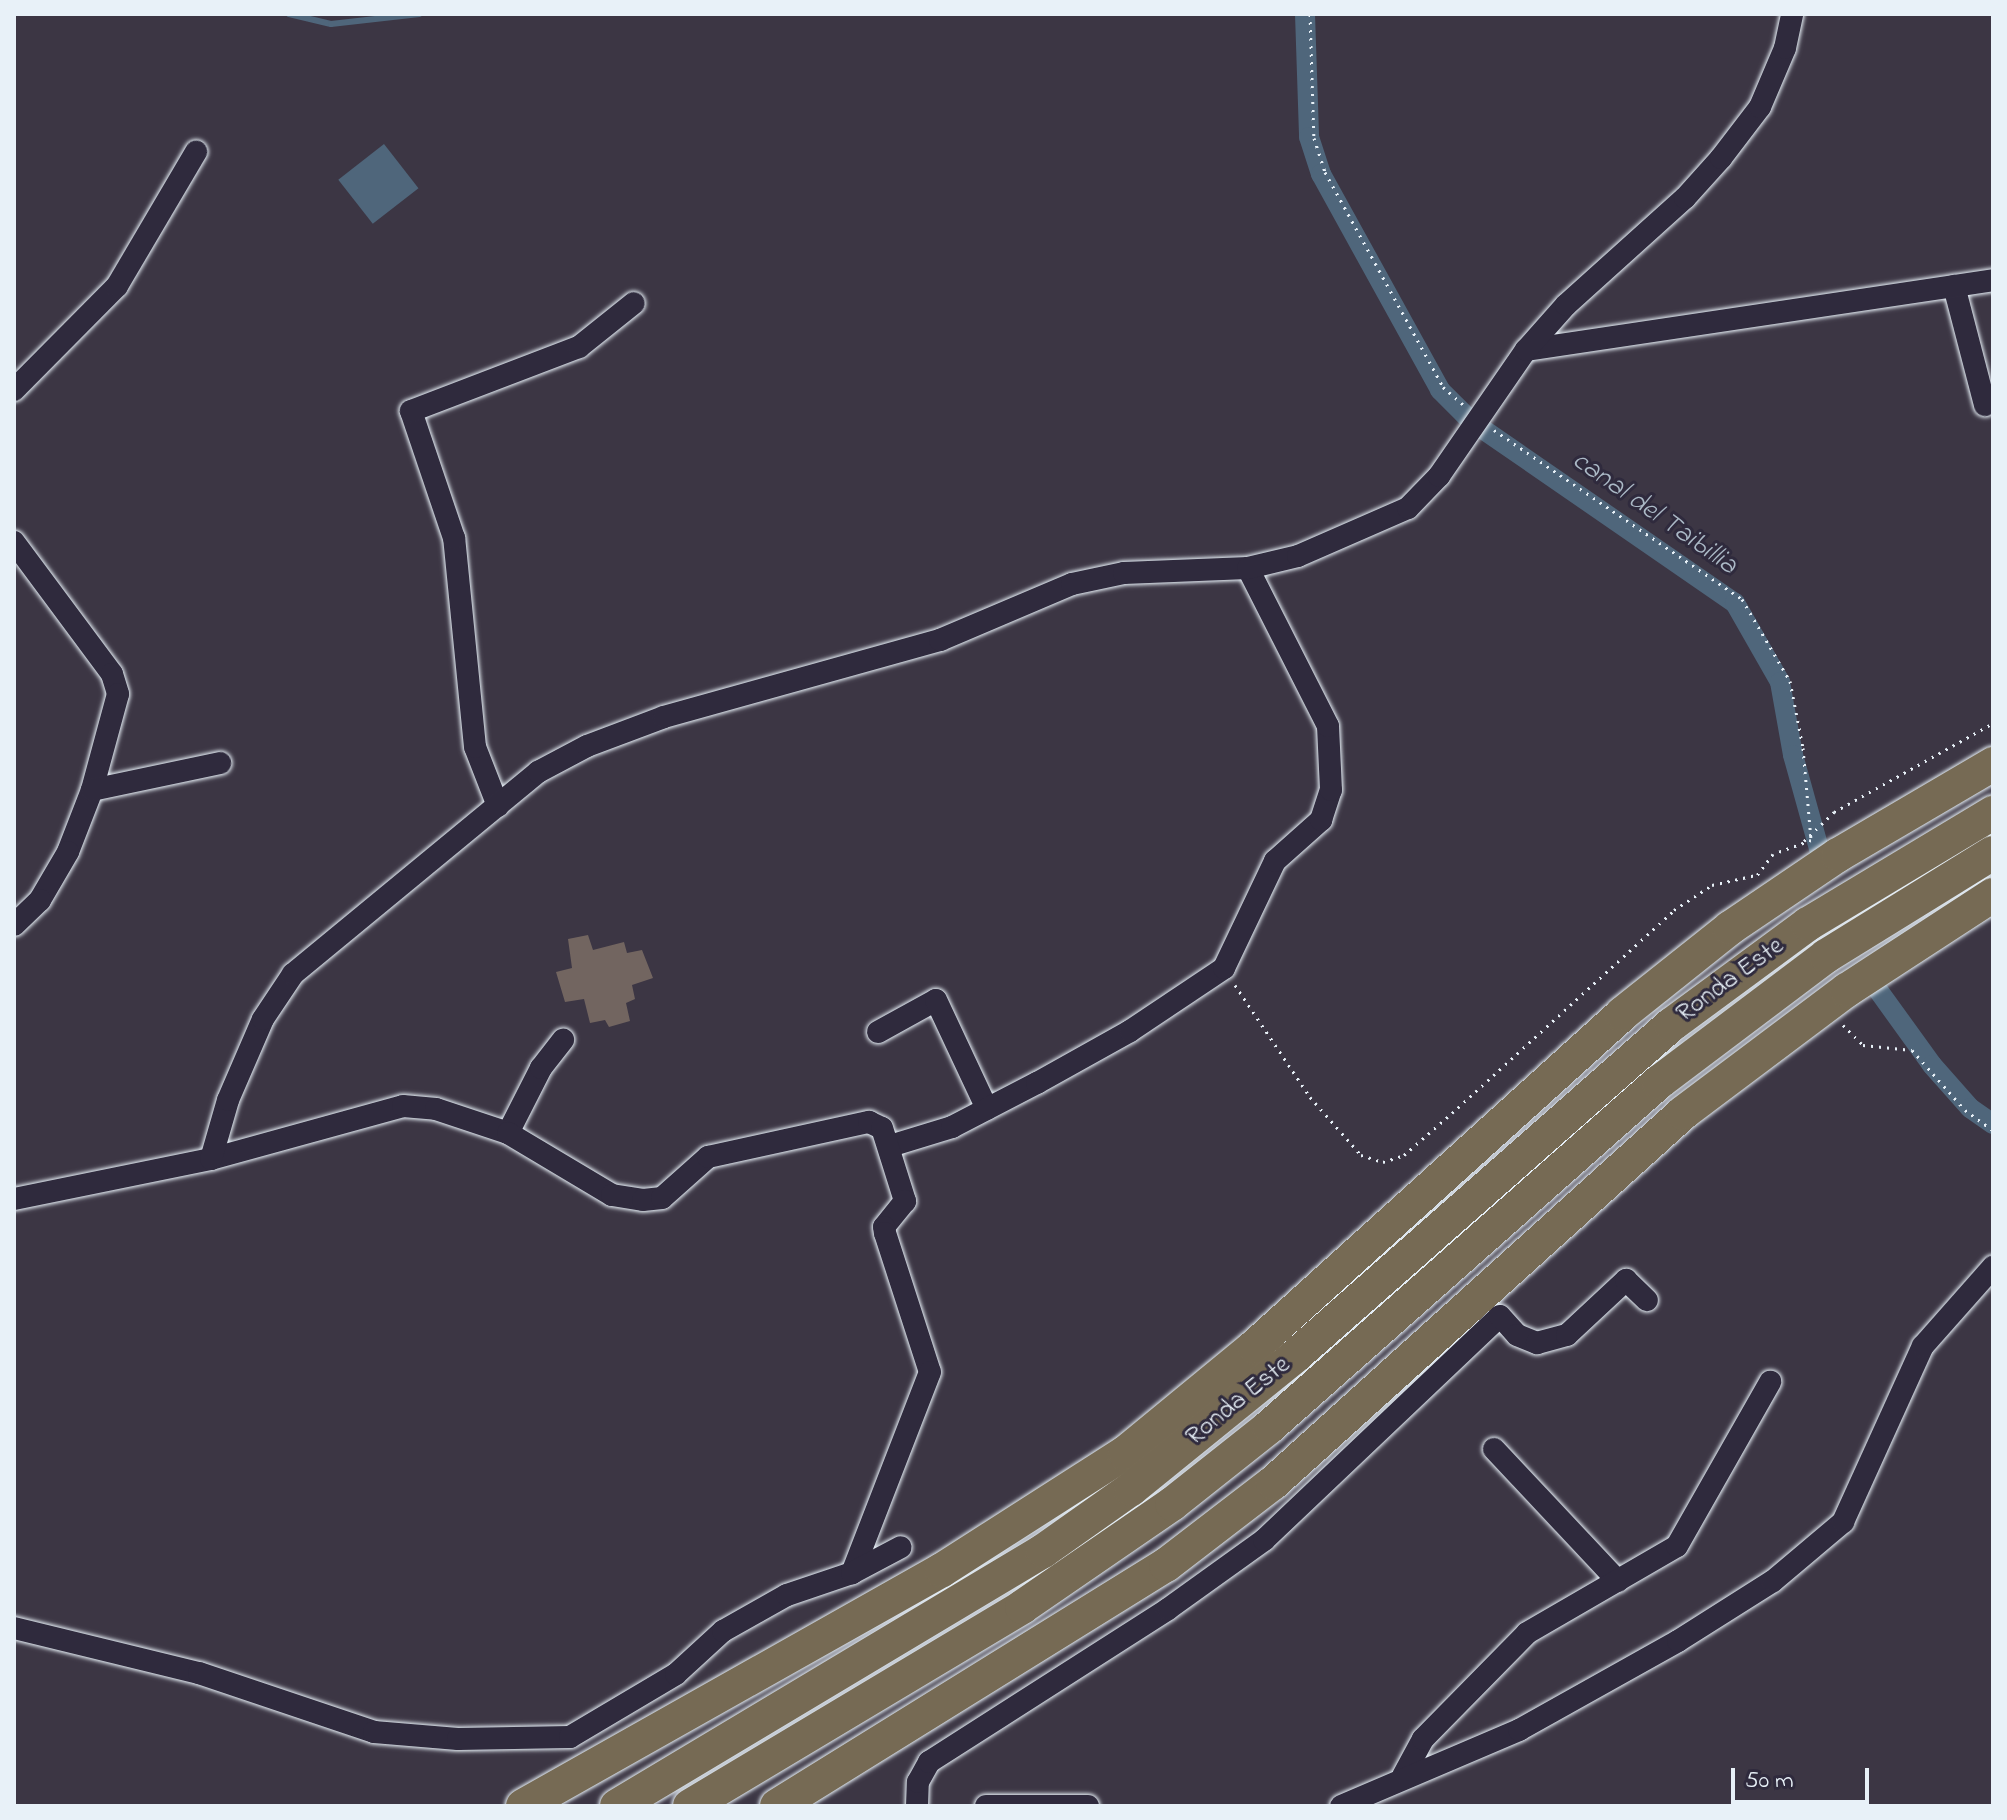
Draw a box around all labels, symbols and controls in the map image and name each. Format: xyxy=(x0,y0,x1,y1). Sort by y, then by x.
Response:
water label: canal del Taibillia xyxy=(1565,445,1743,583)
street label: Ronda Este xyxy=(1671,932,1791,1030)
street label: Ronda Este xyxy=(1181,1350,1297,1454)
scale bar xyxy=(1735,1752,1873,1802)
text: 50 m xyxy=(1745,1764,1794,1799)

